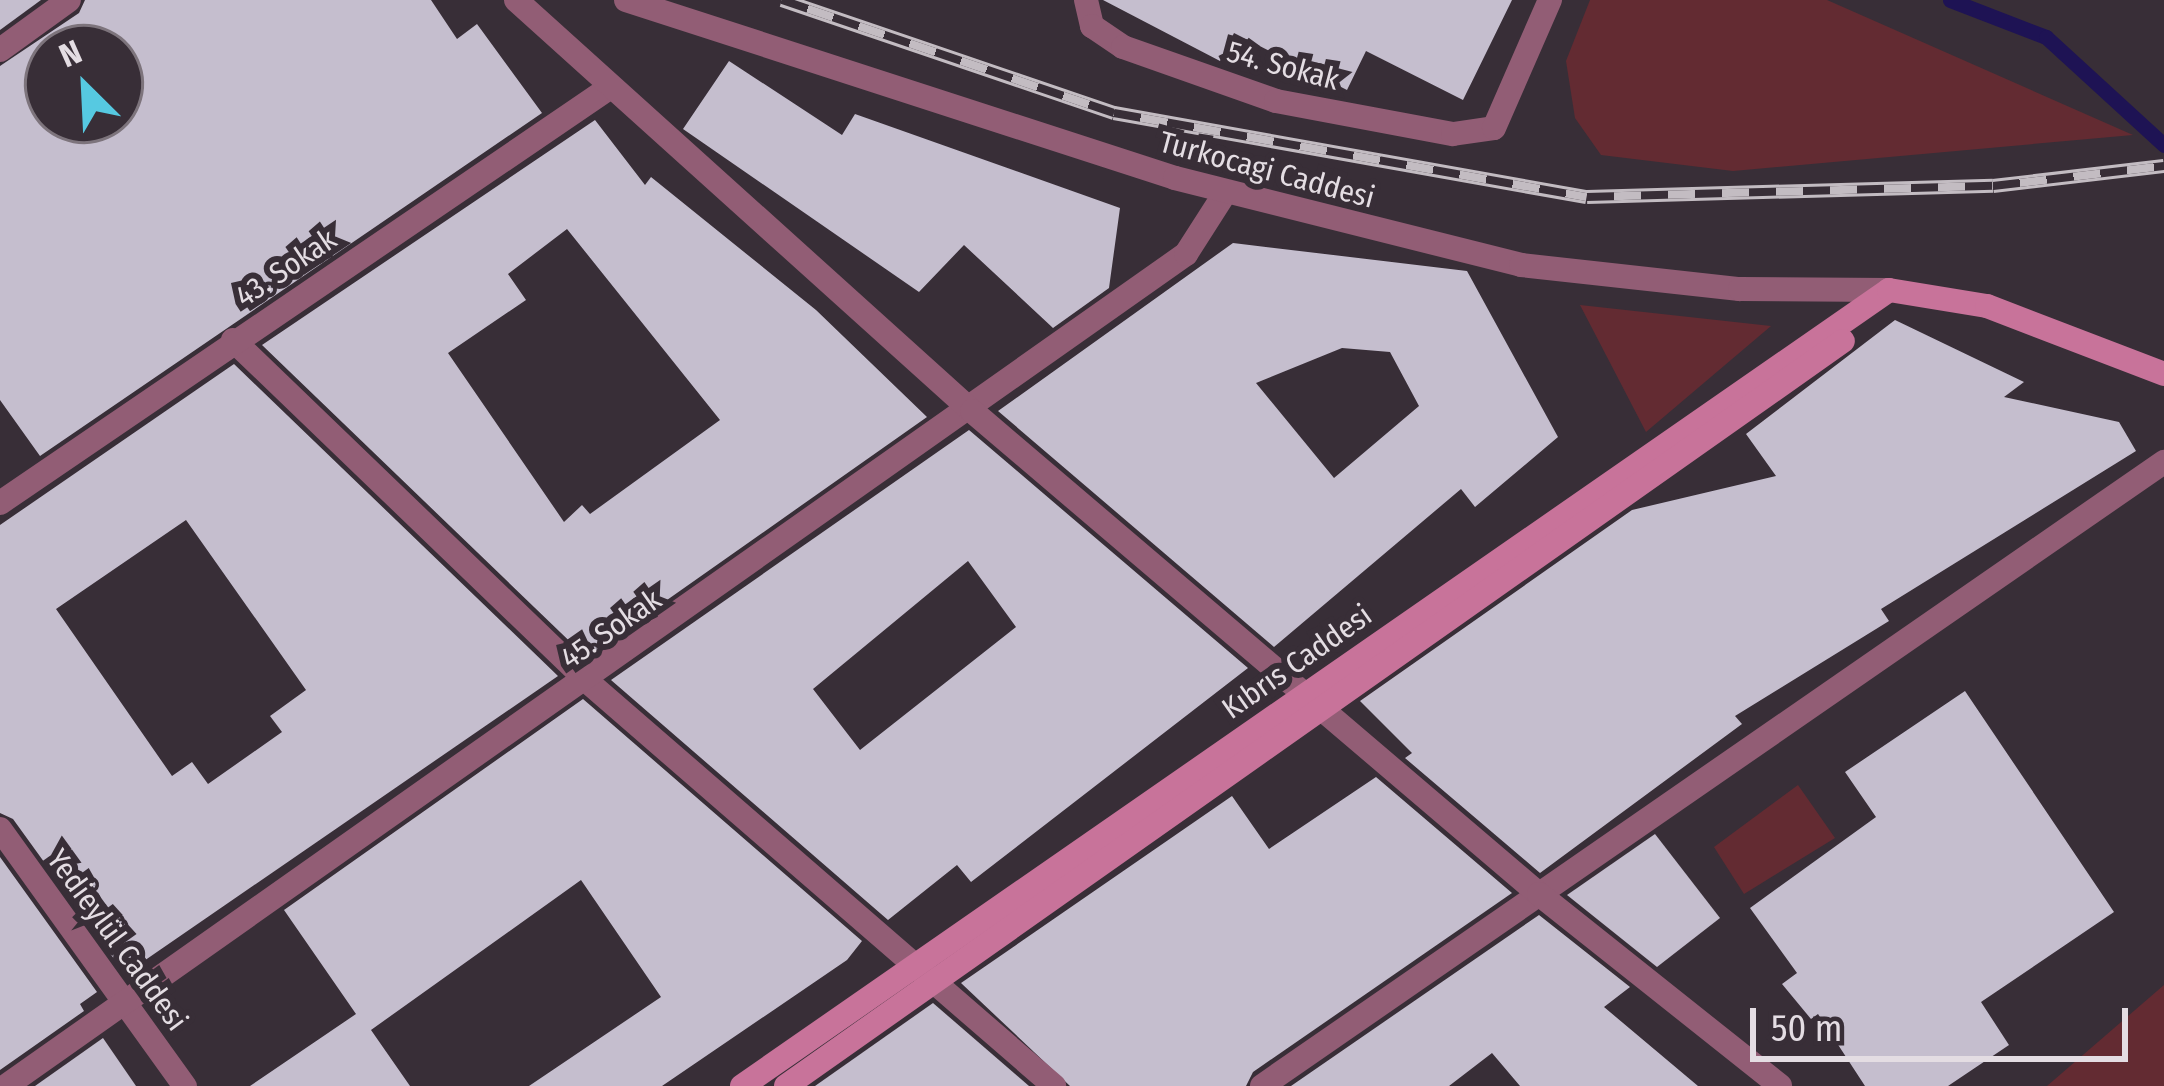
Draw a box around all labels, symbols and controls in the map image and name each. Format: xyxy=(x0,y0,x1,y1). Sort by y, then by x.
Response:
north arrow xyxy=(24,24,144,144)
text: N xyxy=(53,32,88,76)
street label: 54. Sokak xyxy=(1223,34,1343,98)
street label: Turkocagi Caddesi xyxy=(1156,124,1378,216)
street label: 43. Sokak xyxy=(229,221,343,315)
street label: 45. Sokak xyxy=(554,581,668,677)
street label: Kıbrıs Caddesi xyxy=(1215,597,1379,727)
street label: Yedieylül Caddesi xyxy=(39,842,195,1038)
scale bar xyxy=(1756,984,2134,1058)
text: 50 m xyxy=(1771,1007,1842,1051)

